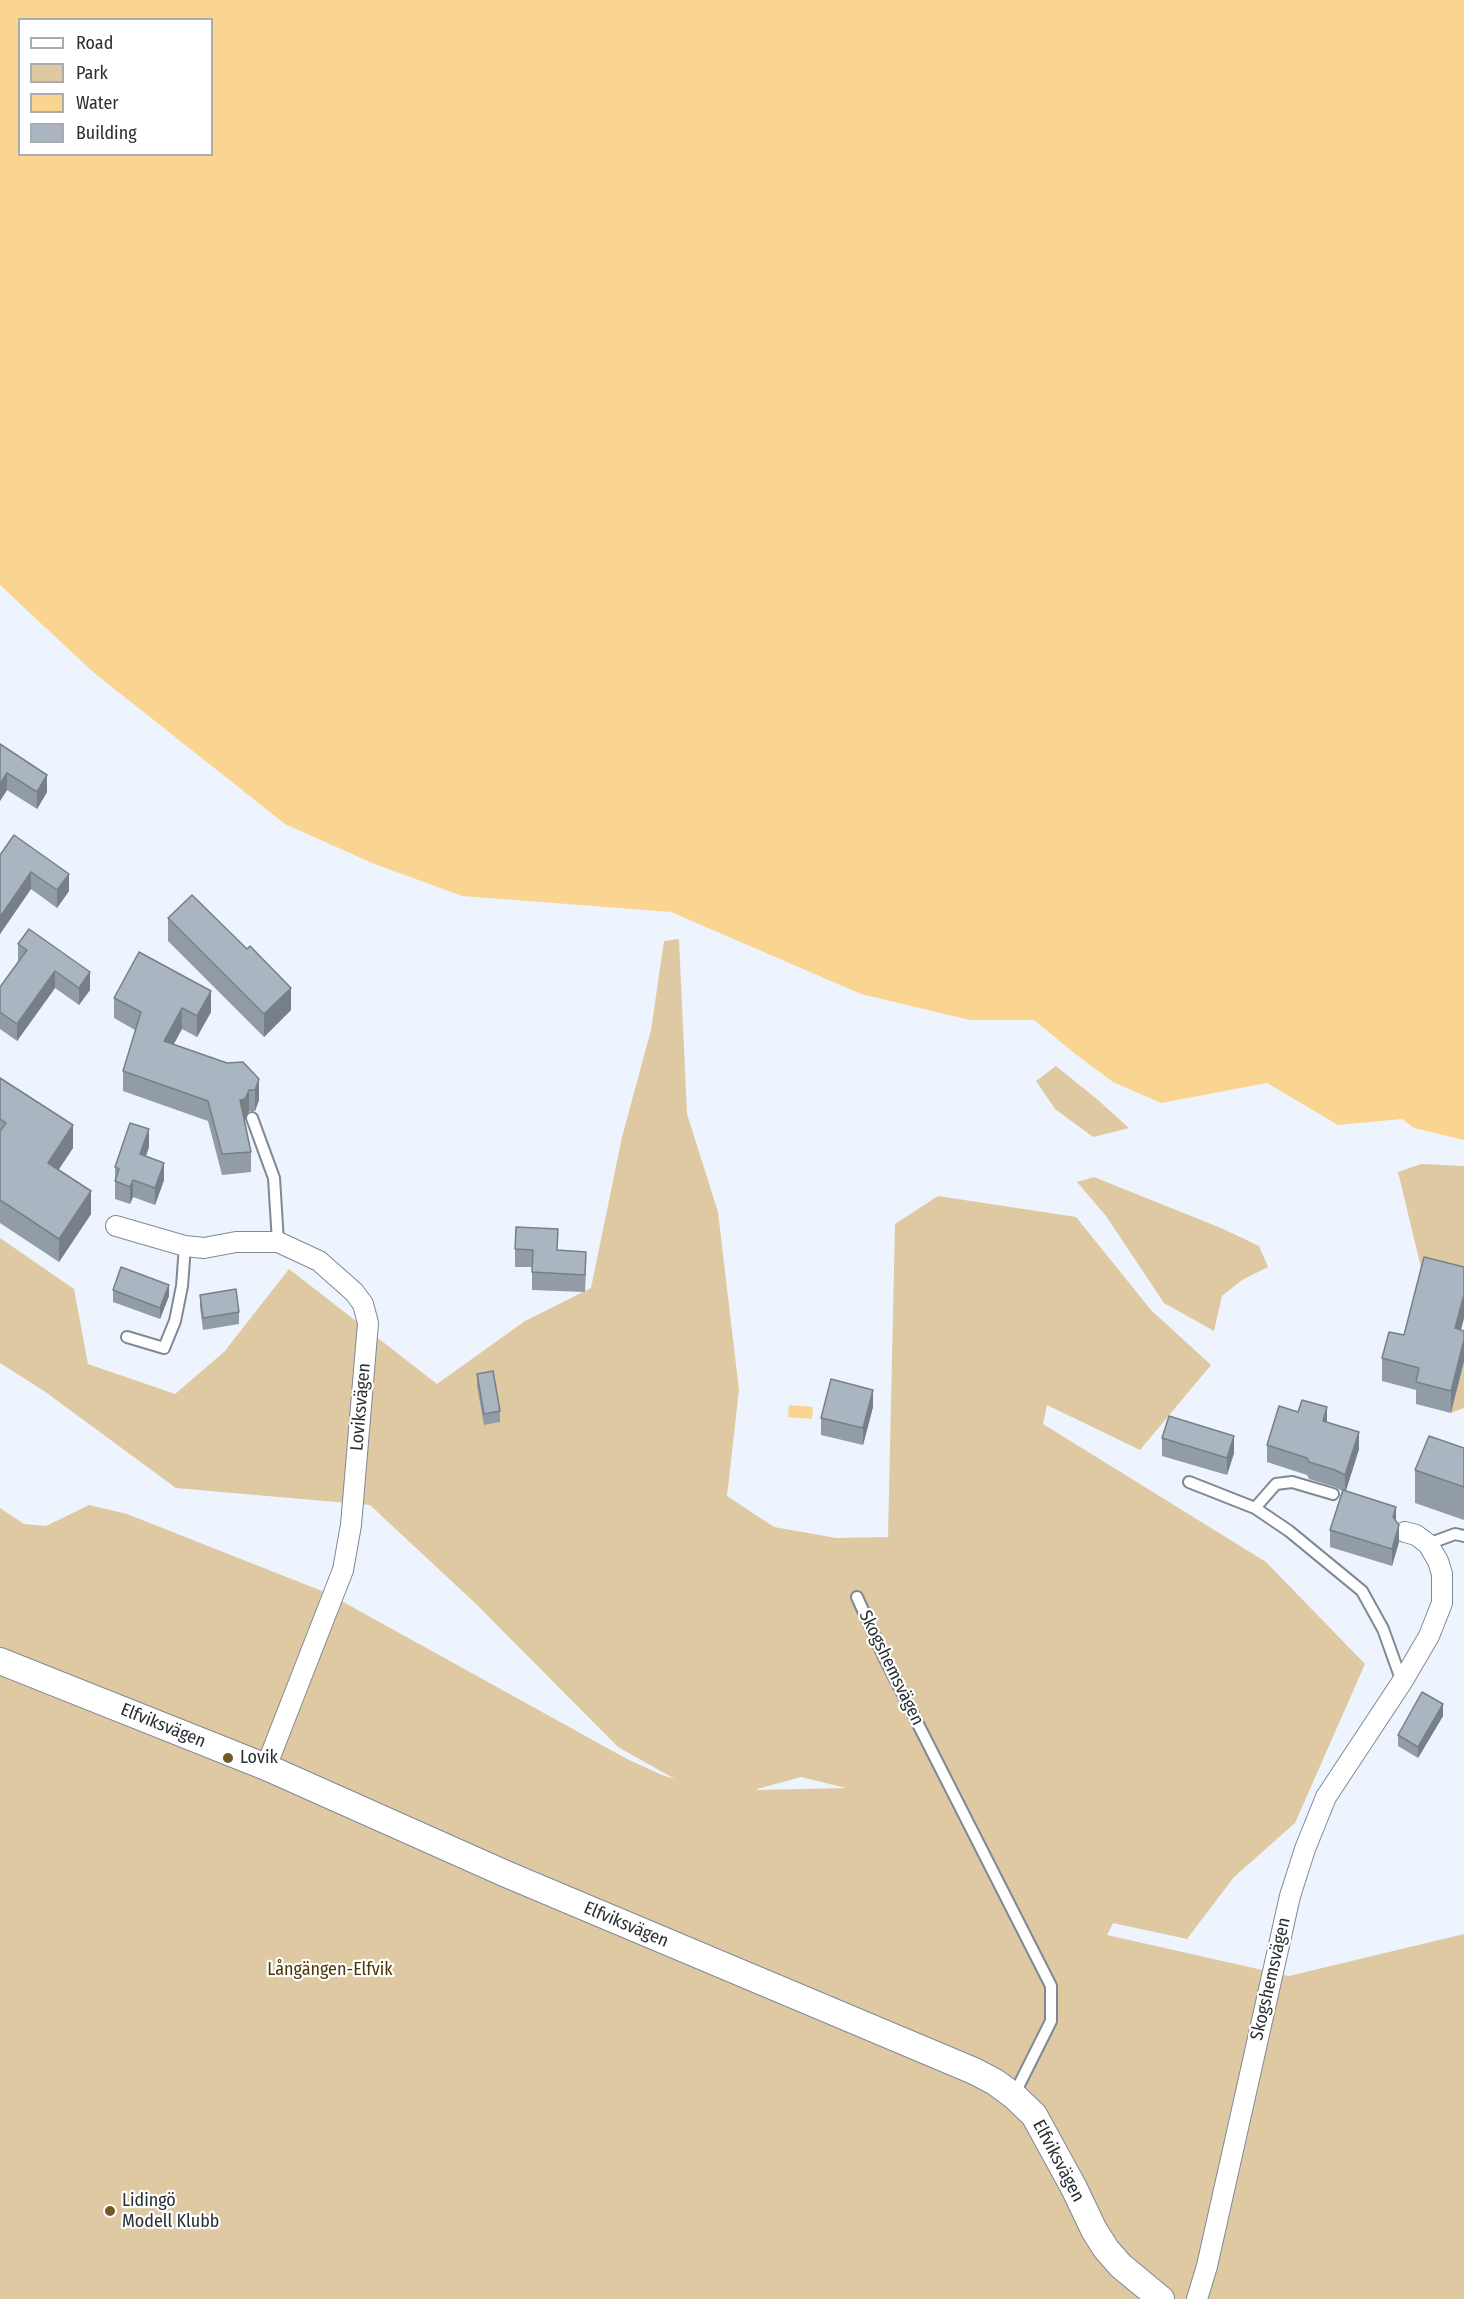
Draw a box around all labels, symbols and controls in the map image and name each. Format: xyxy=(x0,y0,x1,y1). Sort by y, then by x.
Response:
legend xyxy=(18,18,213,156)
text: Road xyxy=(76,32,113,54)
text: Park xyxy=(76,62,108,84)
text: Water xyxy=(76,92,119,114)
text: Building xyxy=(76,122,137,144)
street label: Loviksvägen xyxy=(346,1362,376,1452)
street label: Skogshemsvägen xyxy=(854,1607,928,1729)
street label: Elfviksvägen xyxy=(117,1699,209,1753)
place label: Lovik xyxy=(240,1747,278,1769)
marker: Lovik xyxy=(221,1751,235,1765)
street label: Elfviksvägen xyxy=(580,1898,672,1952)
street label: Skogshemsvägen xyxy=(1246,1916,1296,2042)
park label: Långängen-Elfvik xyxy=(267,1959,393,1981)
street label: Elfviksvägen xyxy=(1027,2116,1089,2206)
place label: Lidingö Modell Klubb xyxy=(122,2190,219,2232)
marker: Lidingö Modell Klubb xyxy=(103,2204,117,2218)

